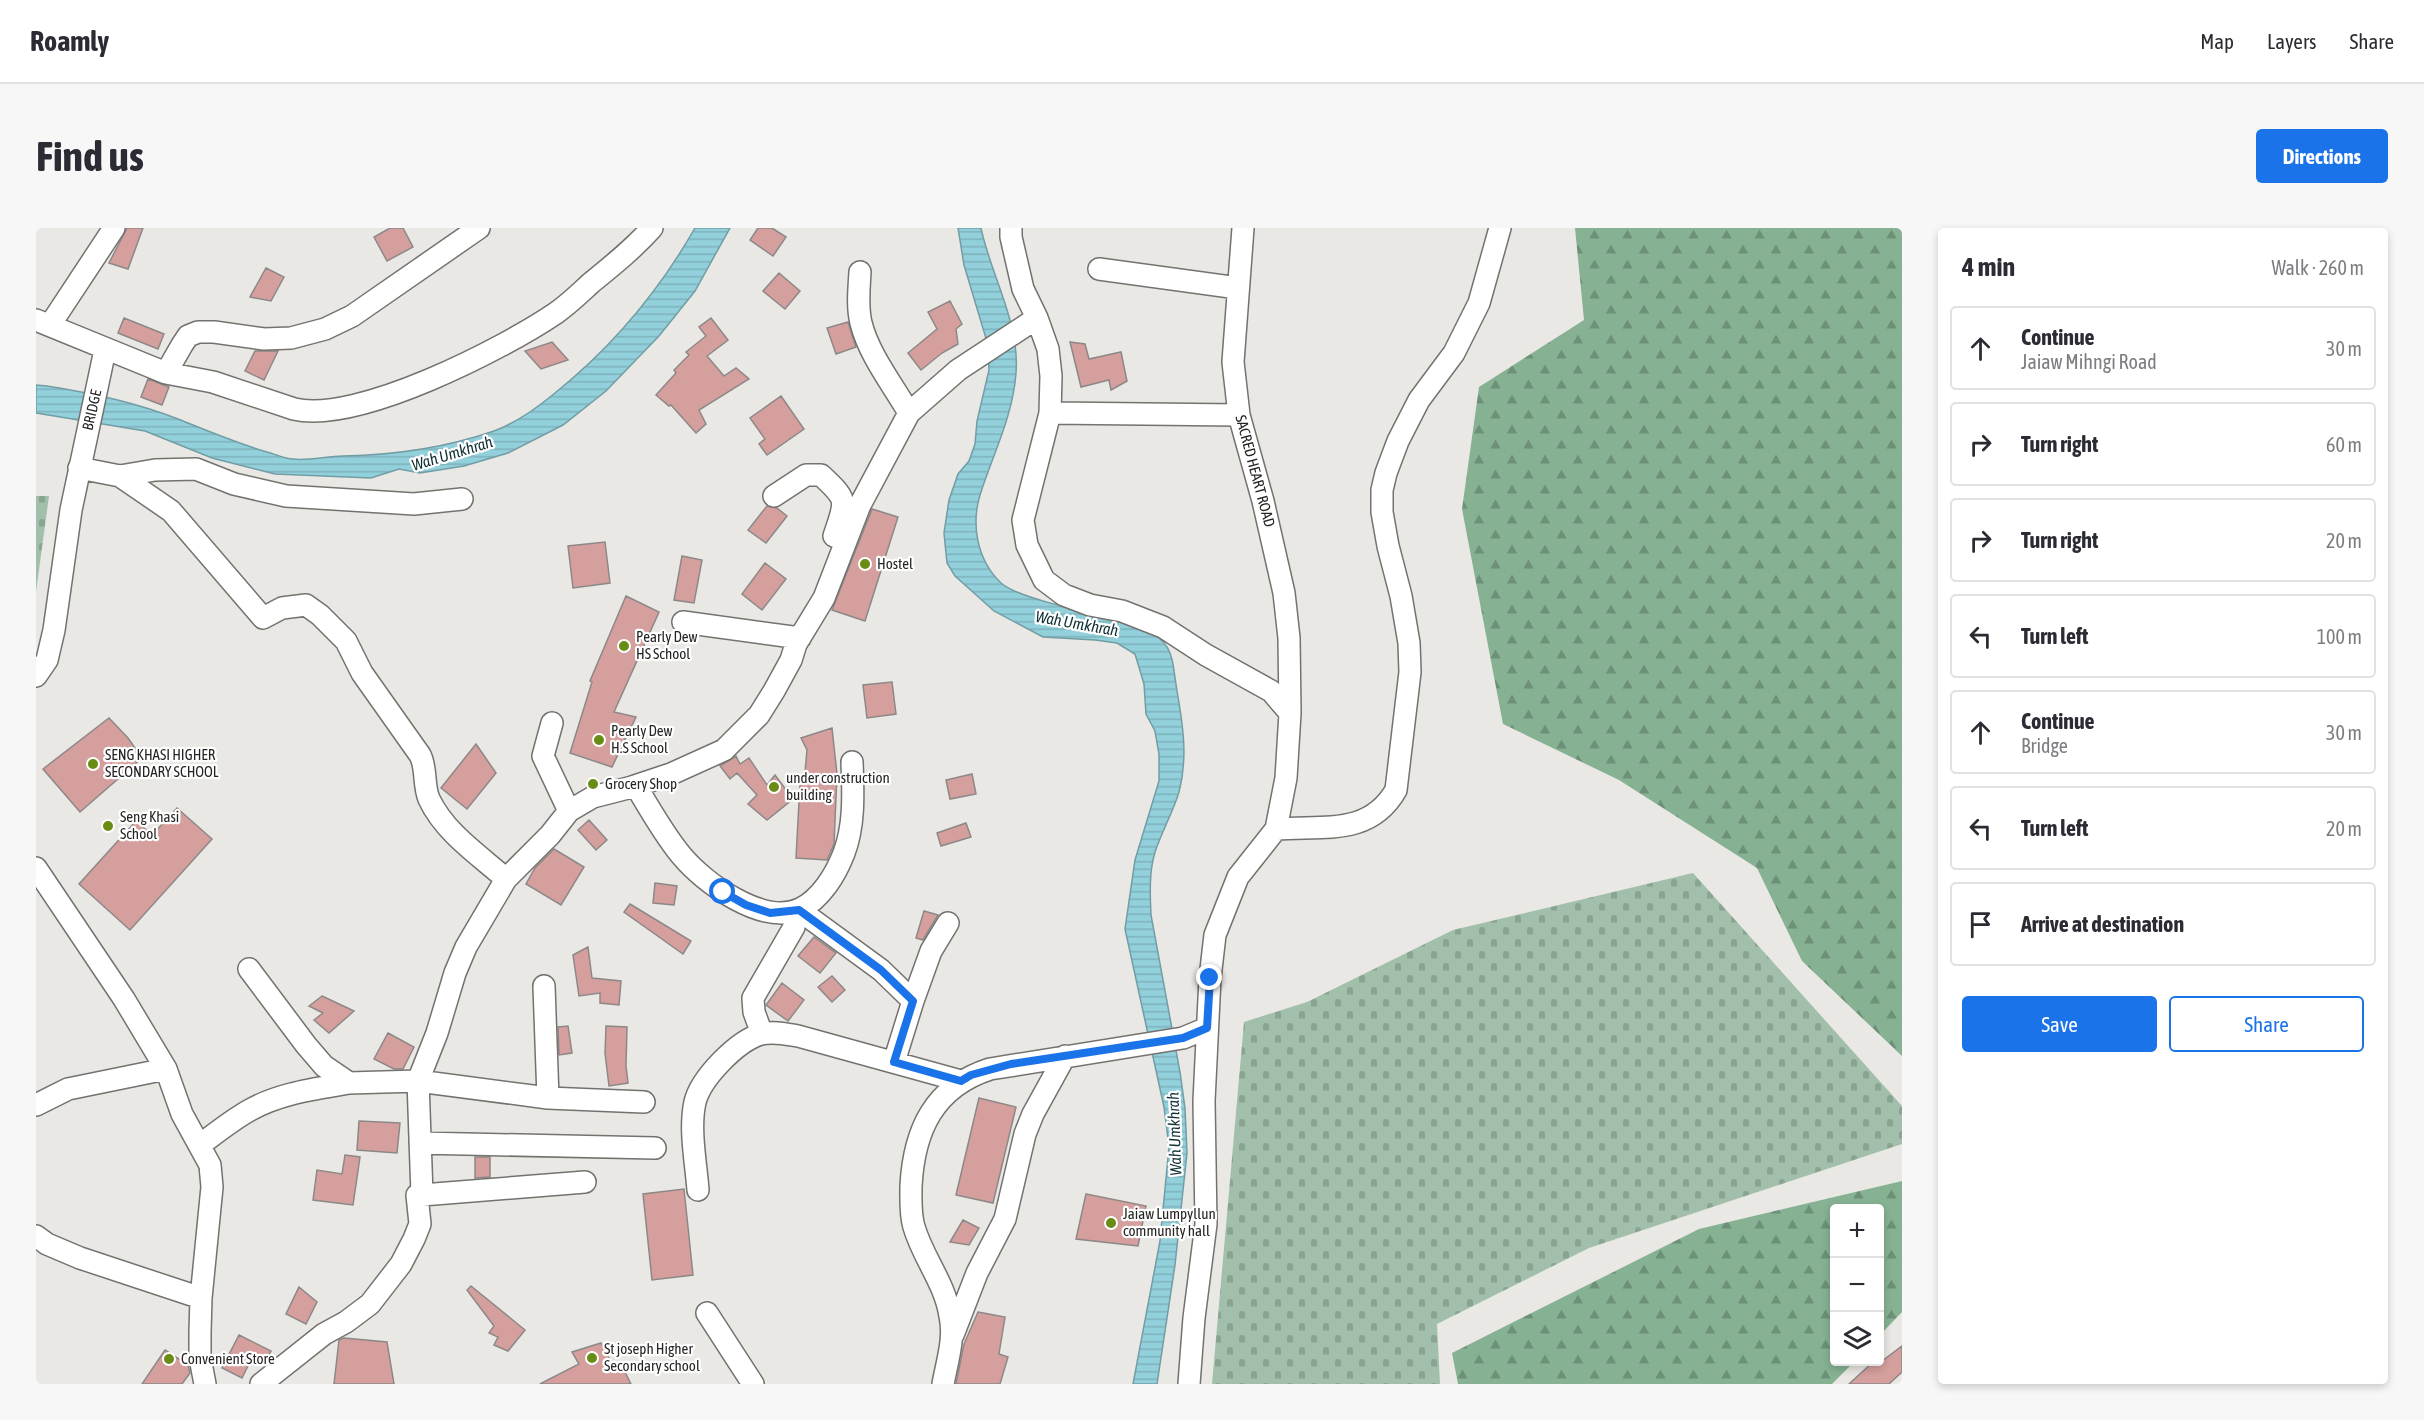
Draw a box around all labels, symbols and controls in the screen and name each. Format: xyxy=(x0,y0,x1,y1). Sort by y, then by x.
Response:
text: Roamly xyxy=(30,25,109,57)
text: Map xyxy=(2200,29,2234,53)
text: Layers xyxy=(2267,29,2317,53)
text: Share xyxy=(2350,29,2394,53)
button: Directions xyxy=(2256,129,2388,183)
text: Find us xyxy=(36,132,144,180)
text: 4 min xyxy=(1962,252,2015,282)
text: Walk · 260 m xyxy=(2272,256,2364,279)
text: Continue xyxy=(2021,324,2095,350)
icon: ahead xyxy=(1964,332,1997,365)
text: 30 m xyxy=(2326,337,2362,360)
text: Jaiaw Mihngi Road xyxy=(2021,350,2157,373)
street label: BRIDGE xyxy=(79,387,105,432)
street label: SACRED HEART ROAD xyxy=(1232,413,1279,529)
icon: right xyxy=(1964,428,1997,461)
text: Turn right xyxy=(2021,431,2098,457)
water label: Wah Umkhrah xyxy=(409,432,495,474)
text: 60 m xyxy=(2326,433,2362,456)
icon: right xyxy=(1964,524,1997,557)
text: Turn right xyxy=(2021,527,2098,553)
text: 20 m xyxy=(2326,529,2362,552)
place label: Hostel xyxy=(877,555,913,572)
marker: Hostel xyxy=(858,557,872,571)
water label: Wah Umkhrah xyxy=(1034,607,1120,639)
icon: left xyxy=(1964,620,1997,653)
text: Turn left xyxy=(2021,623,2088,649)
text: 100 m xyxy=(2317,625,2362,648)
place label: Pearly Dew HS School xyxy=(636,628,698,662)
marker: Pearly Dew HS School xyxy=(617,639,631,653)
text: Continue xyxy=(2021,708,2095,734)
icon: ahead xyxy=(1964,716,1997,749)
text: 30 m xyxy=(2326,721,2362,744)
place label: Pearly Dew H.S School xyxy=(611,722,673,756)
marker: Pearly Dew H.S School xyxy=(592,733,606,747)
text: Bridge xyxy=(2021,734,2068,757)
place label: SENG KHASI HIGHER SECONDARY SCHOOL xyxy=(105,746,219,780)
marker: SENG KHASI HIGHER SECONDARY SCHOOL xyxy=(86,757,100,771)
place label: under construction building xyxy=(786,769,890,803)
place label: Grocery Shop xyxy=(605,775,677,792)
marker: Grocery Shop xyxy=(586,777,600,791)
marker: under construction building xyxy=(767,780,781,794)
place label: Seng Khasi School xyxy=(120,808,179,842)
icon: left xyxy=(1964,812,1997,845)
text: Turn left xyxy=(2021,815,2088,841)
text: 20 m xyxy=(2326,817,2362,840)
marker: Seng Khasi School xyxy=(101,819,115,833)
route start xyxy=(709,878,735,904)
icon: arrive xyxy=(1964,908,1997,941)
text: Arrive at destination xyxy=(2021,911,2184,937)
route end xyxy=(1196,964,1222,990)
button: Save xyxy=(1962,996,2157,1052)
button: Share xyxy=(2169,996,2364,1052)
water label: Wah Umkhrah xyxy=(1164,1092,1184,1176)
map controls xyxy=(1830,1204,1884,1366)
button: + xyxy=(1830,1204,1884,1258)
place label: Jaiaw Lumpyllun community hall xyxy=(1123,1205,1216,1239)
marker: Jaiaw Lumpyllun community hall xyxy=(1104,1216,1118,1230)
button: − xyxy=(1830,1258,1884,1312)
button: layers xyxy=(1830,1312,1884,1366)
place label: St joseph Higher Secondary school xyxy=(604,1340,700,1374)
place label: Convenient Store xyxy=(181,1350,275,1367)
marker: St joseph Higher Secondary school xyxy=(585,1351,599,1365)
marker: Convenient Store xyxy=(162,1352,176,1366)

